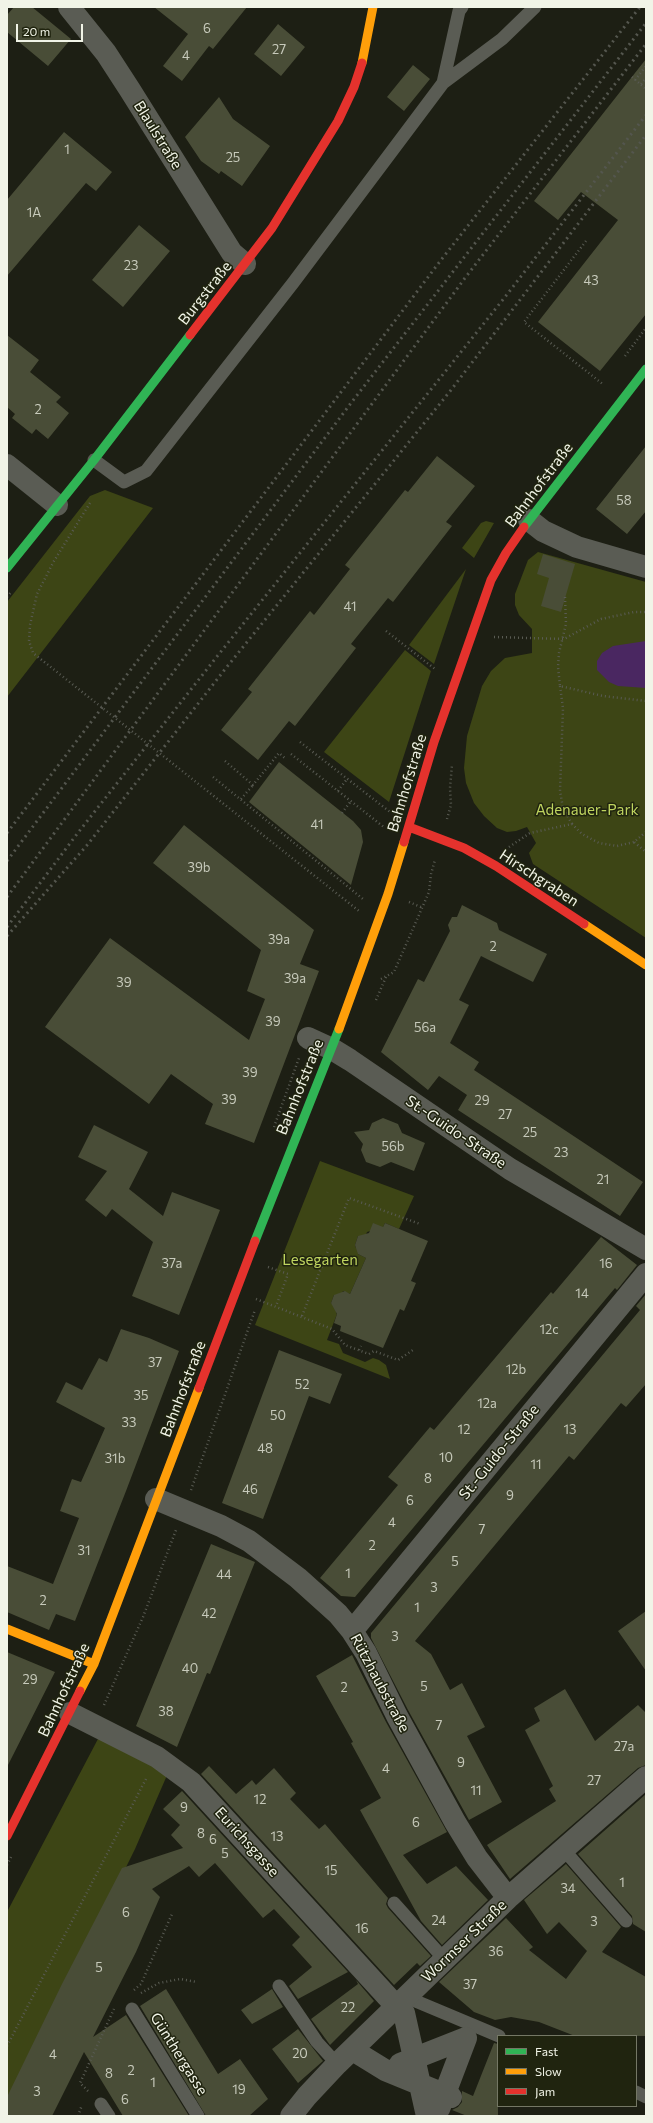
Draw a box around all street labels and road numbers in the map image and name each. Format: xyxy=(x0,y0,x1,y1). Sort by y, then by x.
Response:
street label: Blaulstraße xyxy=(130,98,186,172)
street label: Burgstraße xyxy=(175,258,235,328)
street label: Bahnhofstraße xyxy=(501,439,577,531)
street label: Bahnhofstraße xyxy=(384,732,430,834)
street label: Hirschgraben xyxy=(496,846,582,910)
street label: Bahnhofstraße xyxy=(273,1037,327,1137)
street label: St.-Guido-Straße xyxy=(402,1092,510,1172)
street label: Bahnhofstraße xyxy=(156,1338,210,1440)
street label: St.-Guido-Straße xyxy=(455,1401,543,1503)
street label: Rützhaubstraße xyxy=(346,1631,414,1735)
street label: Bahnhofstraße xyxy=(34,1640,94,1740)
street label: Eurichsgasse xyxy=(211,1804,283,1880)
street label: Wormser Straße xyxy=(418,1896,510,1986)
street label: Günthergasse xyxy=(146,2009,212,2099)

